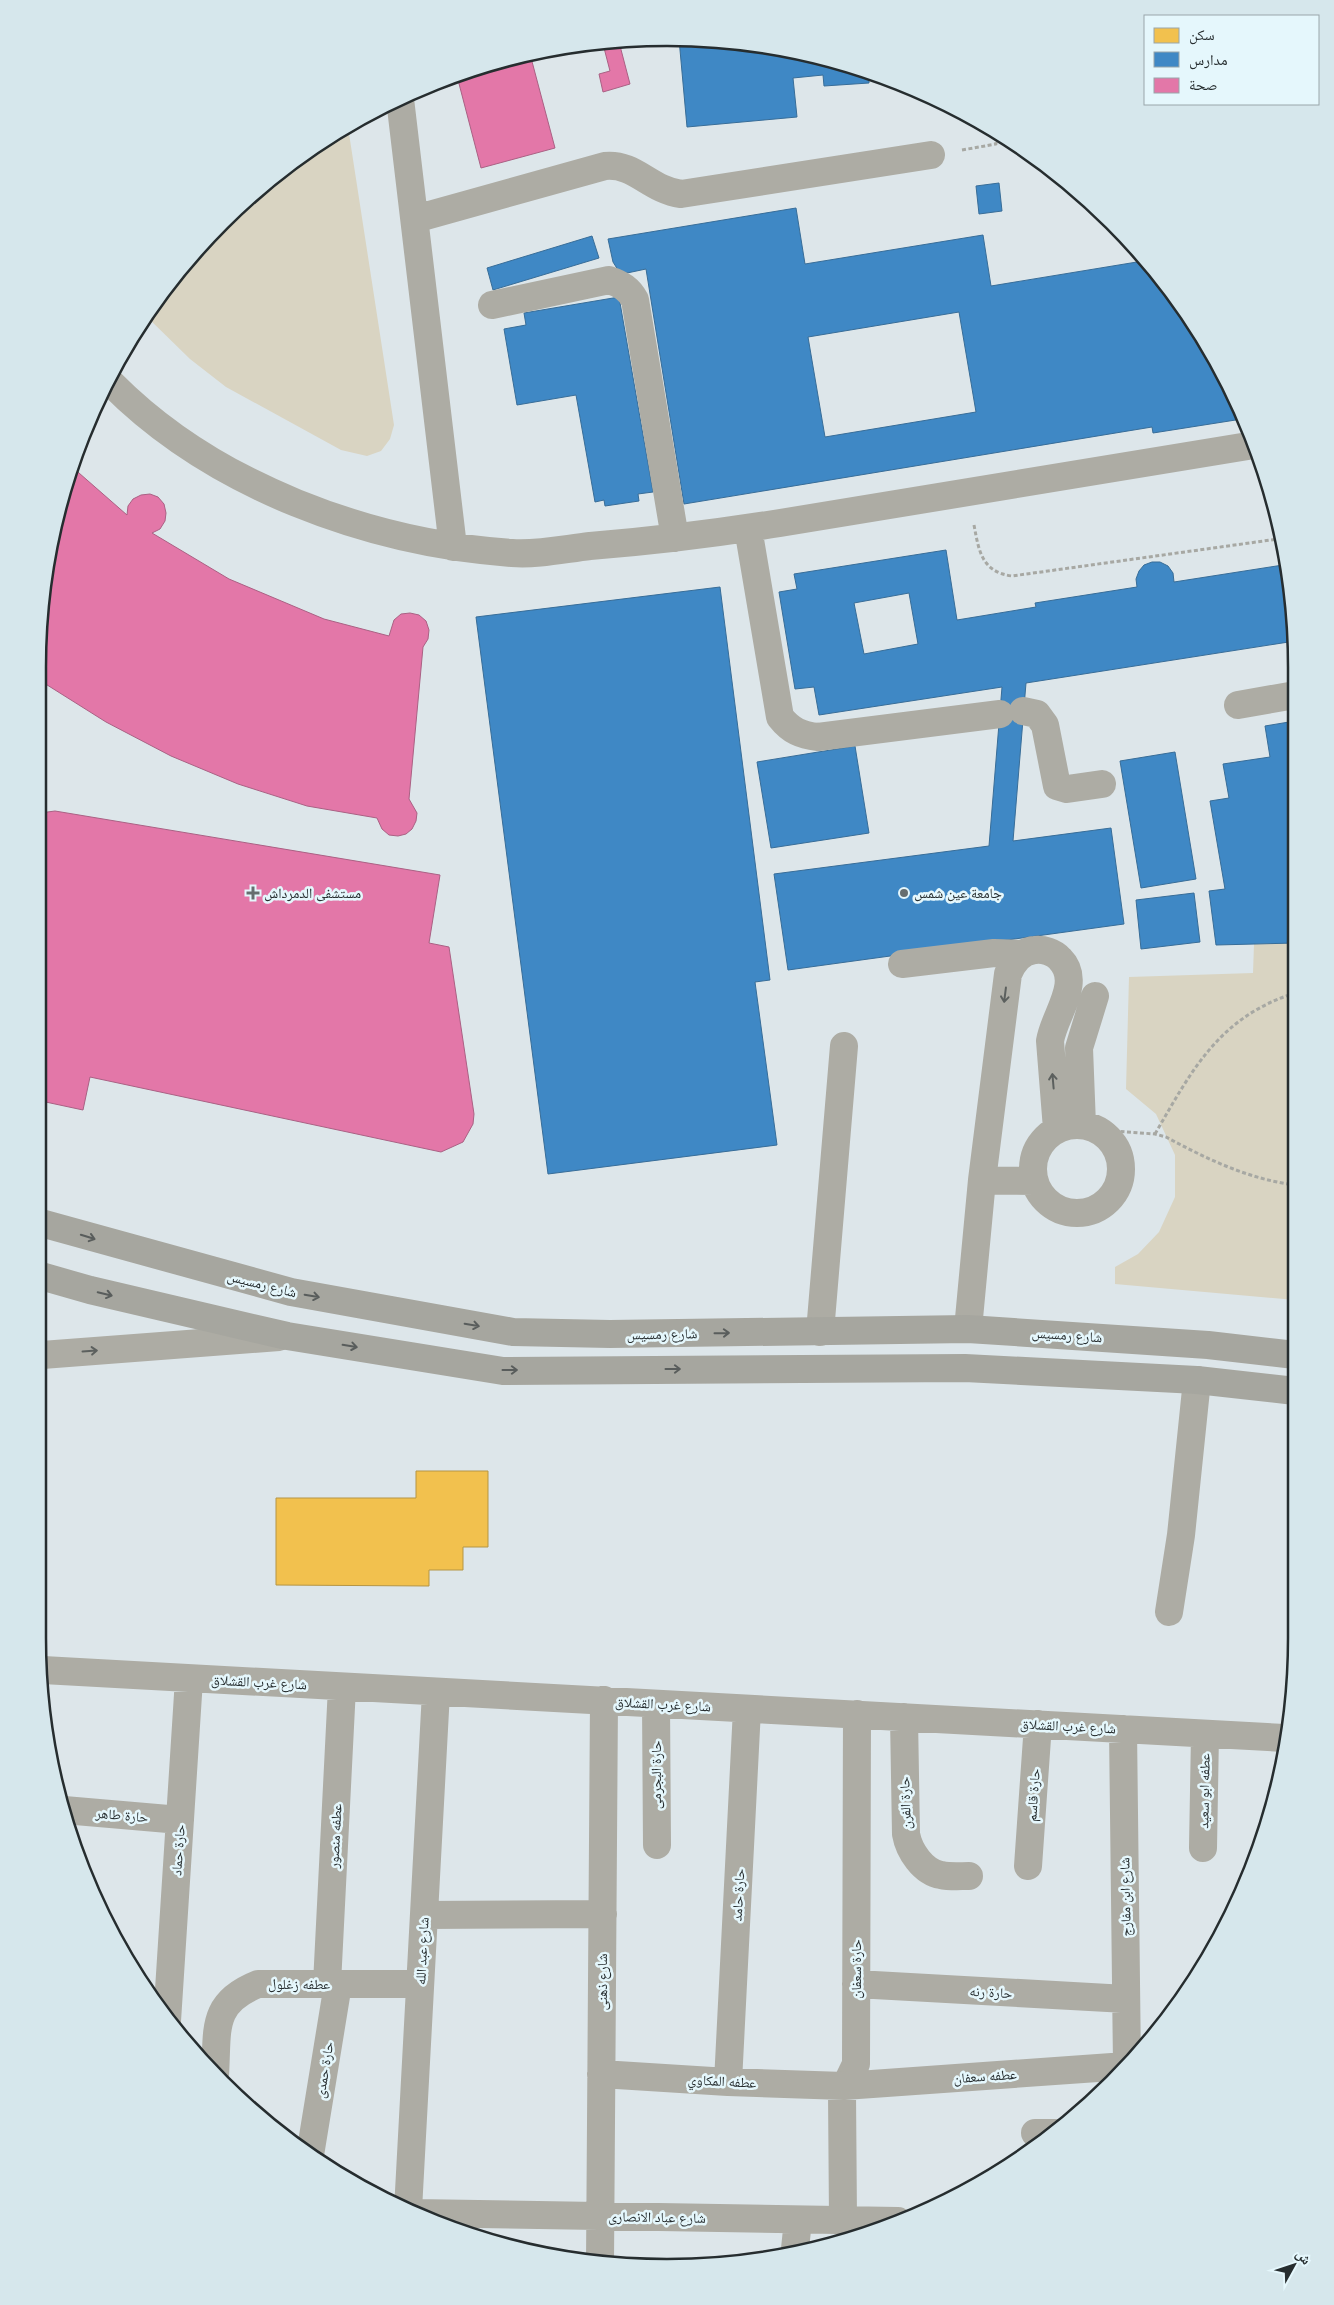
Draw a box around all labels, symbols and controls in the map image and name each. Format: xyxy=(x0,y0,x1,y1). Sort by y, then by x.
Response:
legend xyxy=(1144,15,1319,105)
text: سكن xyxy=(1189,25,1215,45)
text: مدارس xyxy=(1189,50,1228,70)
text: صحة xyxy=(1189,75,1218,94)
place label: مستشفى الدمرداش xyxy=(264,884,361,902)
place label: جامعة عين شمس xyxy=(914,884,1002,902)
marker: مستشفى الدمرداش xyxy=(246,886,260,900)
marker: جامعة عين شمس xyxy=(898,887,910,899)
one-way arrow xyxy=(1000,986,1010,1002)
one-way arrow xyxy=(1048,1073,1058,1089)
one-way arrow xyxy=(79,1232,95,1242)
street label: شارع رمسيس xyxy=(225,1267,298,1302)
one-way arrow xyxy=(97,1290,113,1299)
one-way arrow xyxy=(304,1292,320,1302)
one-way arrow xyxy=(464,1320,480,1330)
street label: شارع رمسيس xyxy=(626,1324,698,1345)
street label: شارع رمسيس xyxy=(1031,1324,1103,1347)
one-way arrow xyxy=(713,1328,729,1338)
one-way arrow xyxy=(341,1342,357,1352)
one-way arrow xyxy=(82,1346,98,1356)
one-way arrow xyxy=(664,1364,680,1374)
one-way arrow xyxy=(502,1366,518,1375)
street label: شارع غرب القشلاق xyxy=(210,1670,308,1695)
street label: شارع غرب القشلاق xyxy=(614,1692,712,1717)
street label: شارع غرب القشلاق xyxy=(1019,1714,1117,1739)
street label: حارة البجرمى xyxy=(647,1741,665,1809)
street label: عطفه ابو سعيد xyxy=(1194,1753,1214,1829)
street label: حارة قاسم xyxy=(1022,1768,1045,1822)
street label: حارة الفرن xyxy=(895,1776,915,1830)
street label: عطفه منصور xyxy=(324,1803,346,1870)
street label: حارة طاهر xyxy=(94,1804,149,1826)
street label: حارة حماد xyxy=(167,1824,189,1876)
street label: شارع ابن مفارج xyxy=(1115,1857,1136,1937)
street label: حارة حامد xyxy=(728,1868,748,1922)
street label: شارع عبد الله xyxy=(411,1917,434,1985)
street label: حارة سعفان xyxy=(847,1939,865,1999)
street label: شارع ذهنى xyxy=(593,1954,612,2010)
street label: عطفه زغلول xyxy=(268,1975,330,1993)
street label: حارة رنه xyxy=(969,1982,1013,2002)
street label: حارة حمدى xyxy=(311,2040,337,2100)
street label: عطفه سعفان xyxy=(953,2065,1017,2087)
street label: عطفه المكاوي xyxy=(687,2070,757,2094)
street label: شارع عباد الانصارى xyxy=(608,2207,706,2228)
north arrow xyxy=(1269,2240,1319,2290)
text: ش xyxy=(1292,2245,1316,2268)

